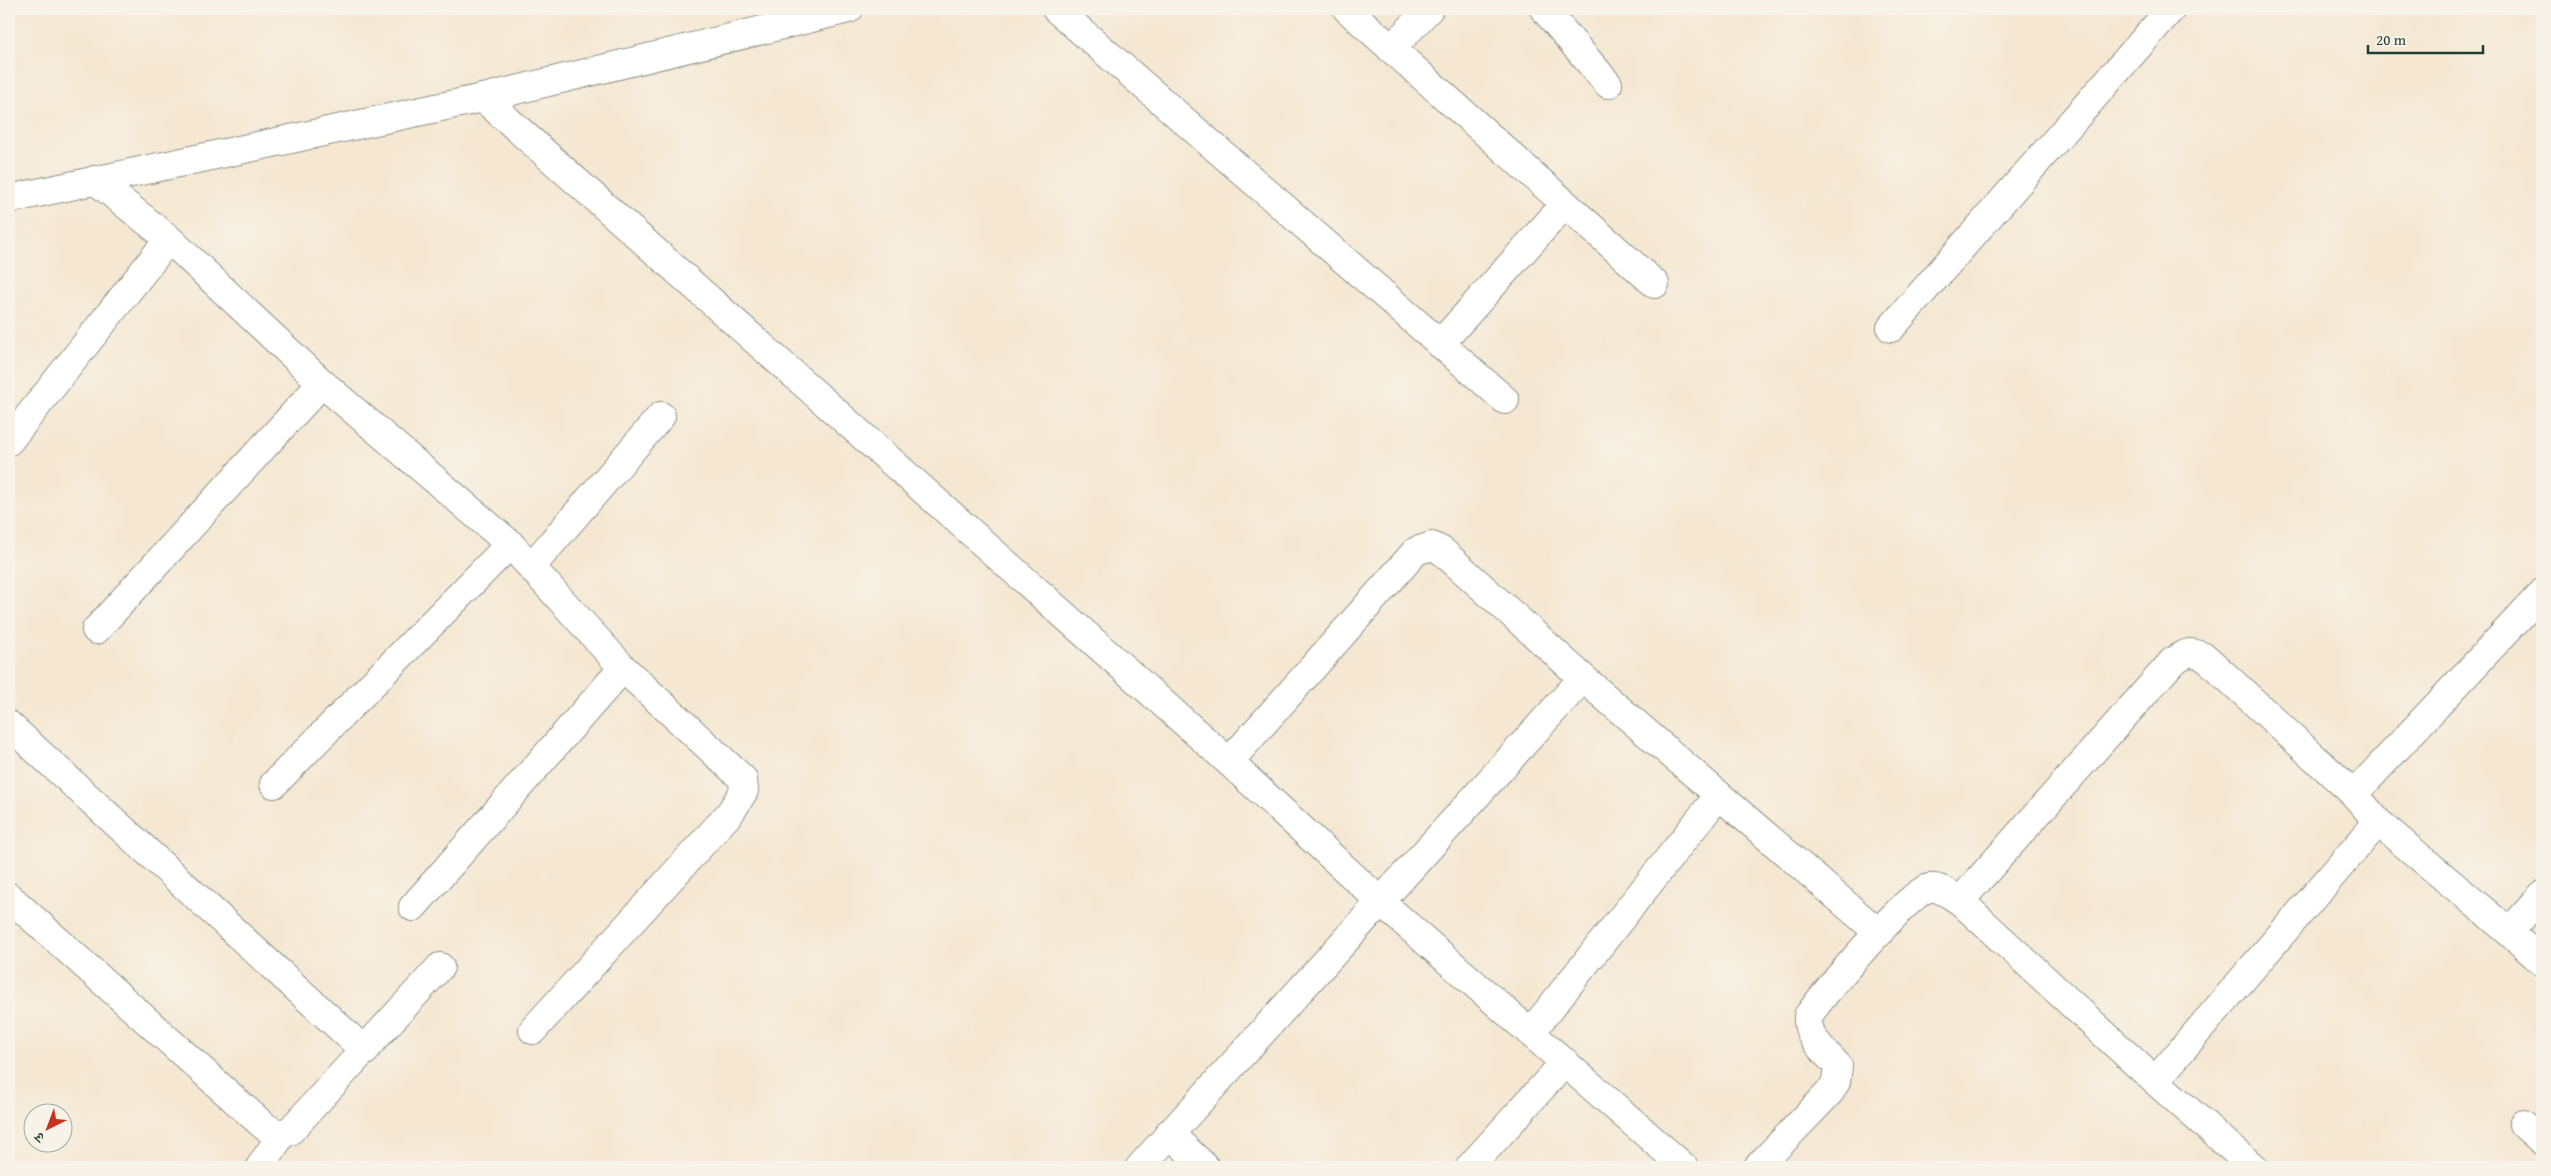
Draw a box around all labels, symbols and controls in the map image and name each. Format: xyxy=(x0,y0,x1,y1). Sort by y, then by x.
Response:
scale bar xyxy=(2368,22,2484,54)
text: 20 m xyxy=(2376,29,2407,50)
north arrow xyxy=(22,1104,72,1154)
text: उ xyxy=(29,1127,49,1148)

